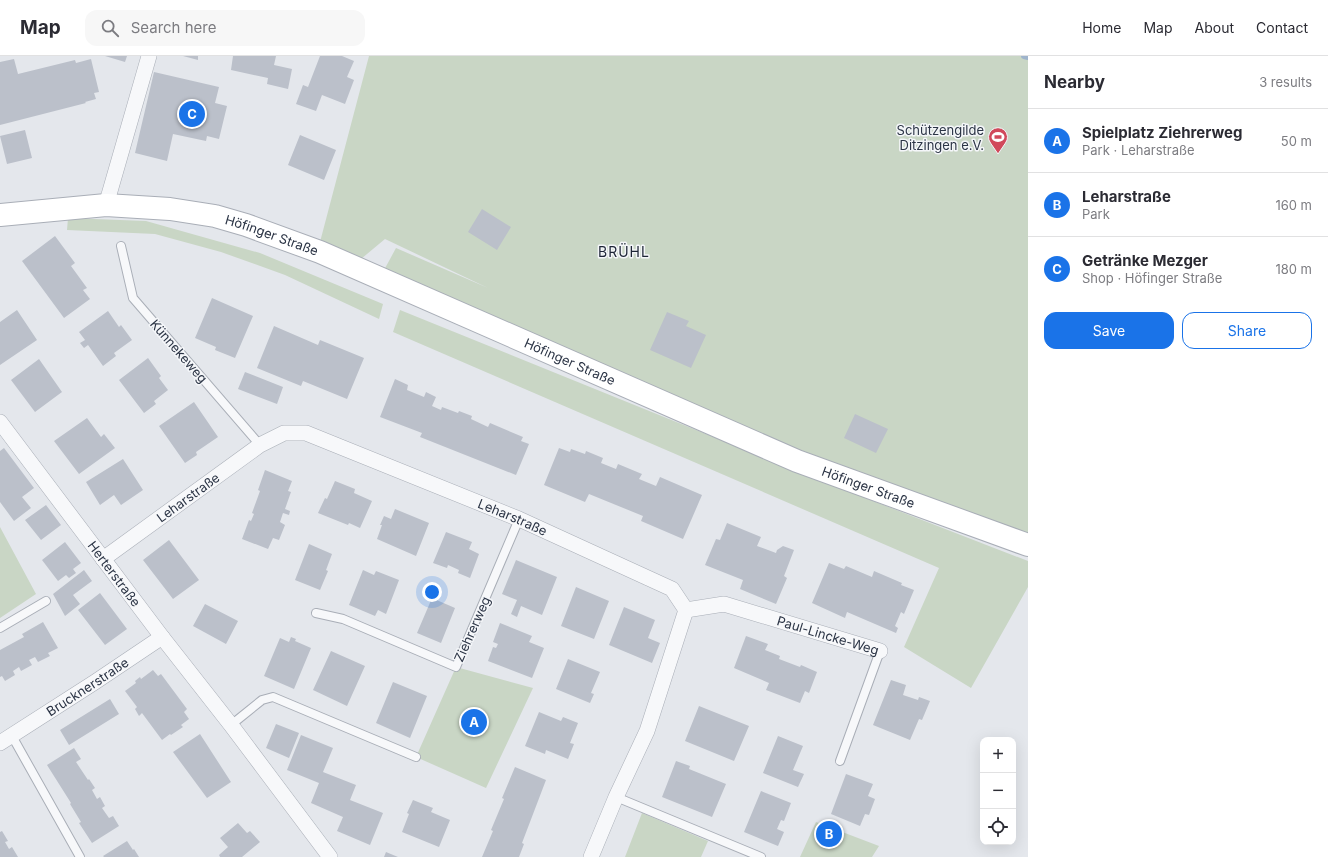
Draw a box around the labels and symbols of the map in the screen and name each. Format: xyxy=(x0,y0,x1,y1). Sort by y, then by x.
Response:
pin: C xyxy=(179,99,205,129)
place label: Schützengilde Ditzingen e.V. xyxy=(897,122,984,153)
sports icon: Schützengilde Ditzingen e.V. xyxy=(987,126,1009,154)
street label: Höfinger Straße xyxy=(223,211,321,259)
district label: BRÜHL xyxy=(598,243,650,260)
street label: Künnekeweg xyxy=(147,316,211,386)
street label: Höfinger Straße xyxy=(522,335,618,388)
street label: Höfinger Straße xyxy=(820,463,917,511)
street label: Leharstraße xyxy=(153,469,223,525)
street label: Leharstraße xyxy=(476,495,550,539)
street label: Herterstraße xyxy=(84,538,144,610)
your location xyxy=(422,582,442,602)
street label: Ziehrerweg xyxy=(450,594,494,664)
street label: Paul-Lincke-Weg xyxy=(775,612,881,658)
street label: Brucknerstraße xyxy=(43,654,131,719)
pin: A xyxy=(461,707,487,737)
pin: B xyxy=(816,819,842,849)

